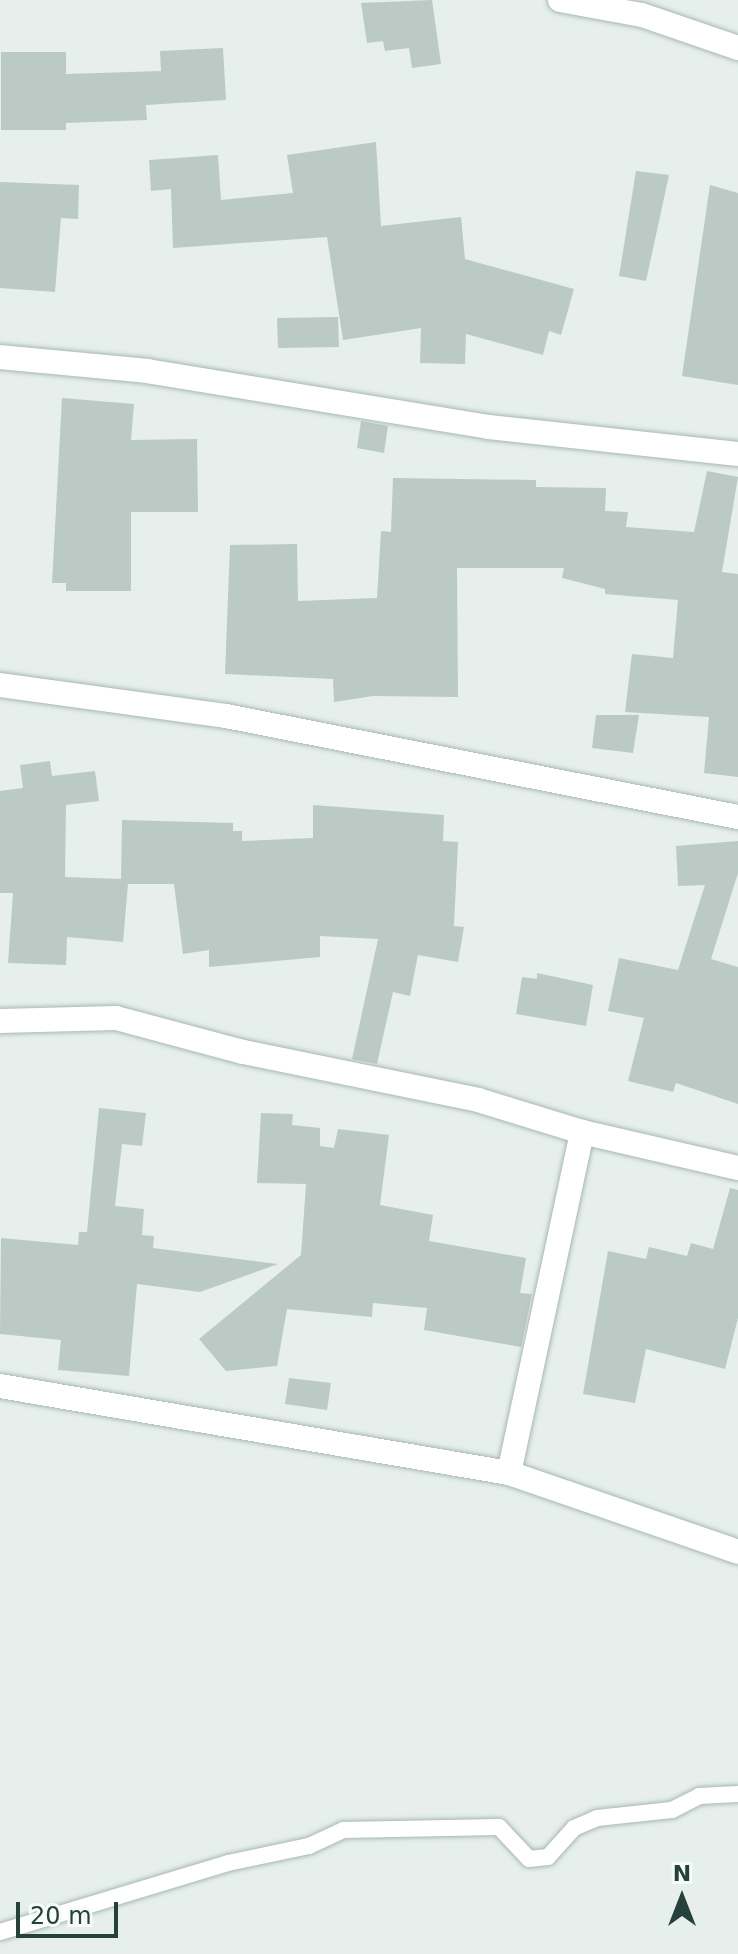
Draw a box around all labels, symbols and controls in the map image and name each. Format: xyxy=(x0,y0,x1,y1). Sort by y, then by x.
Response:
north arrow xyxy=(642,1858,722,1938)
text: N xyxy=(673,1861,691,1886)
scale bar xyxy=(20,1886,122,1936)
text: 20 m xyxy=(30,1902,92,1930)

